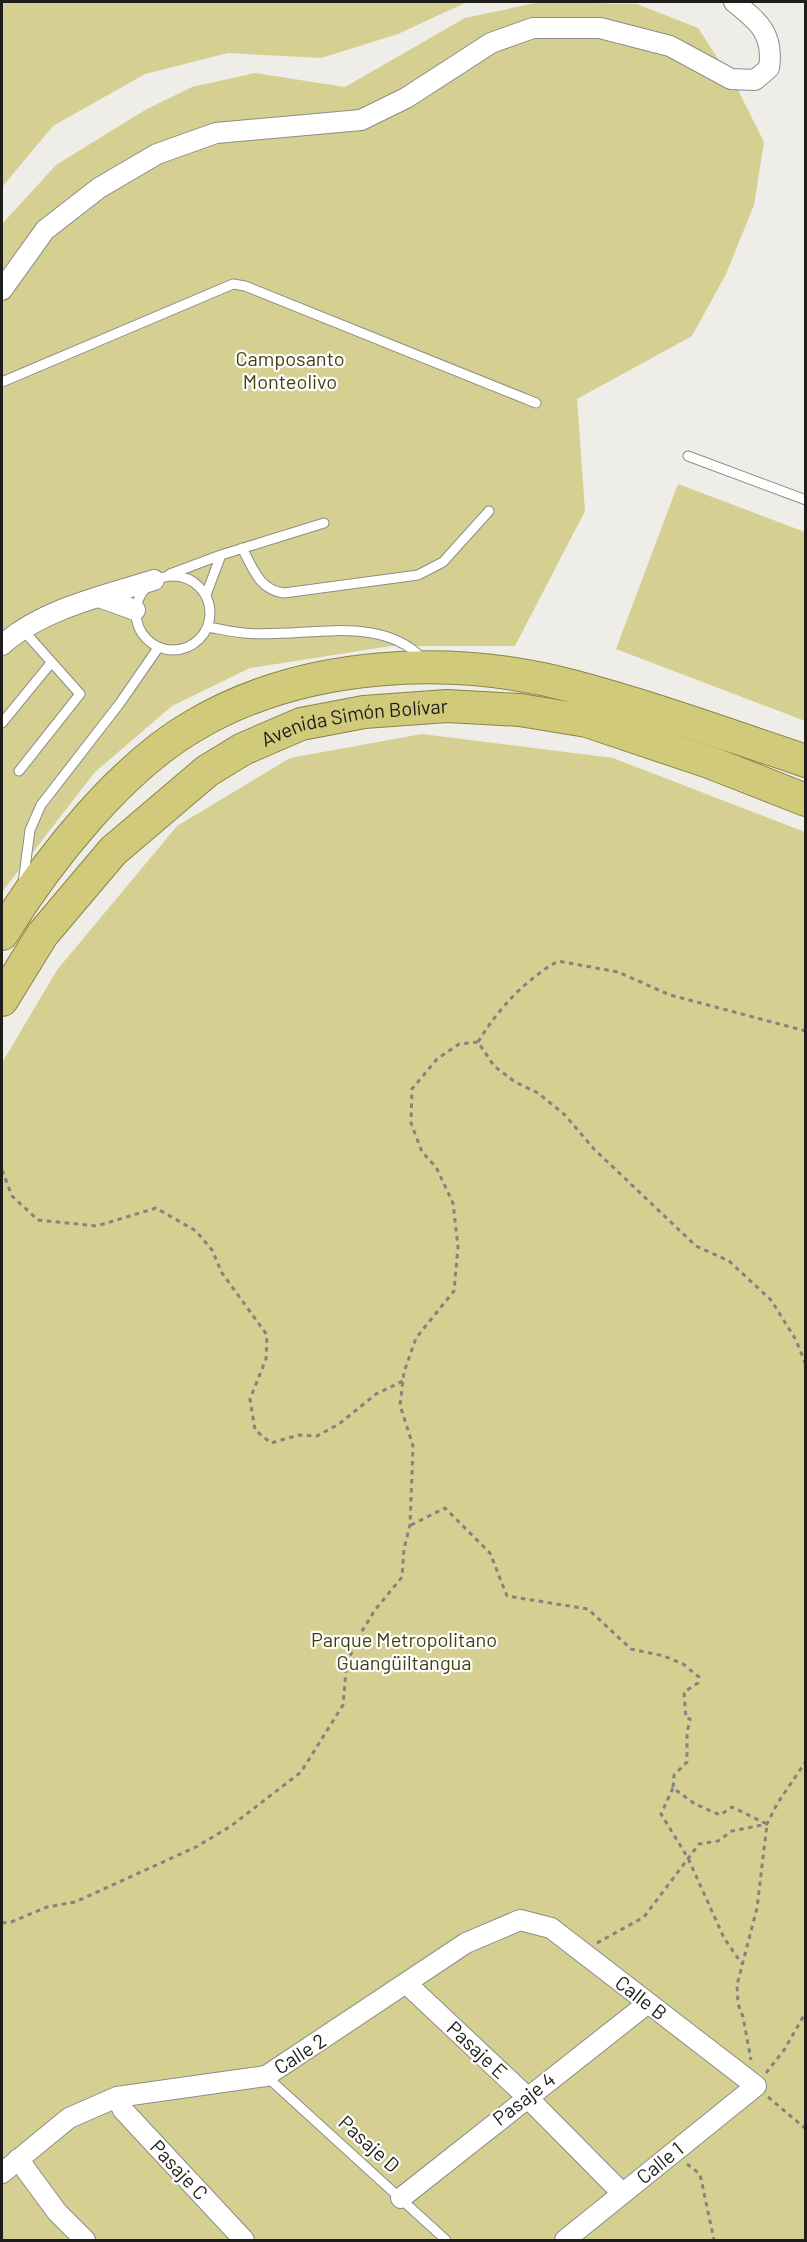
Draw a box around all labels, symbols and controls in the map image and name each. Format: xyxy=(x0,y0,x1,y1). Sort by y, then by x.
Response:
park label: Camposanto Monteolivo xyxy=(235,346,345,393)
street label: Avenida Simón Bolívar xyxy=(257,693,449,751)
park label: Parque Metropolitano Guangüiltangua xyxy=(311,1627,497,1674)
street label: Calle B xyxy=(611,1970,672,2025)
street label: Pasaje E xyxy=(443,2015,513,2083)
street label: Calle 2 xyxy=(269,2028,330,2079)
street label: Pasaje 4 xyxy=(487,2066,559,2130)
street label: Pasaje D xyxy=(334,2110,405,2177)
street label: Pasaje C xyxy=(146,2134,214,2204)
street label: Calle 1 xyxy=(631,2136,688,2188)

